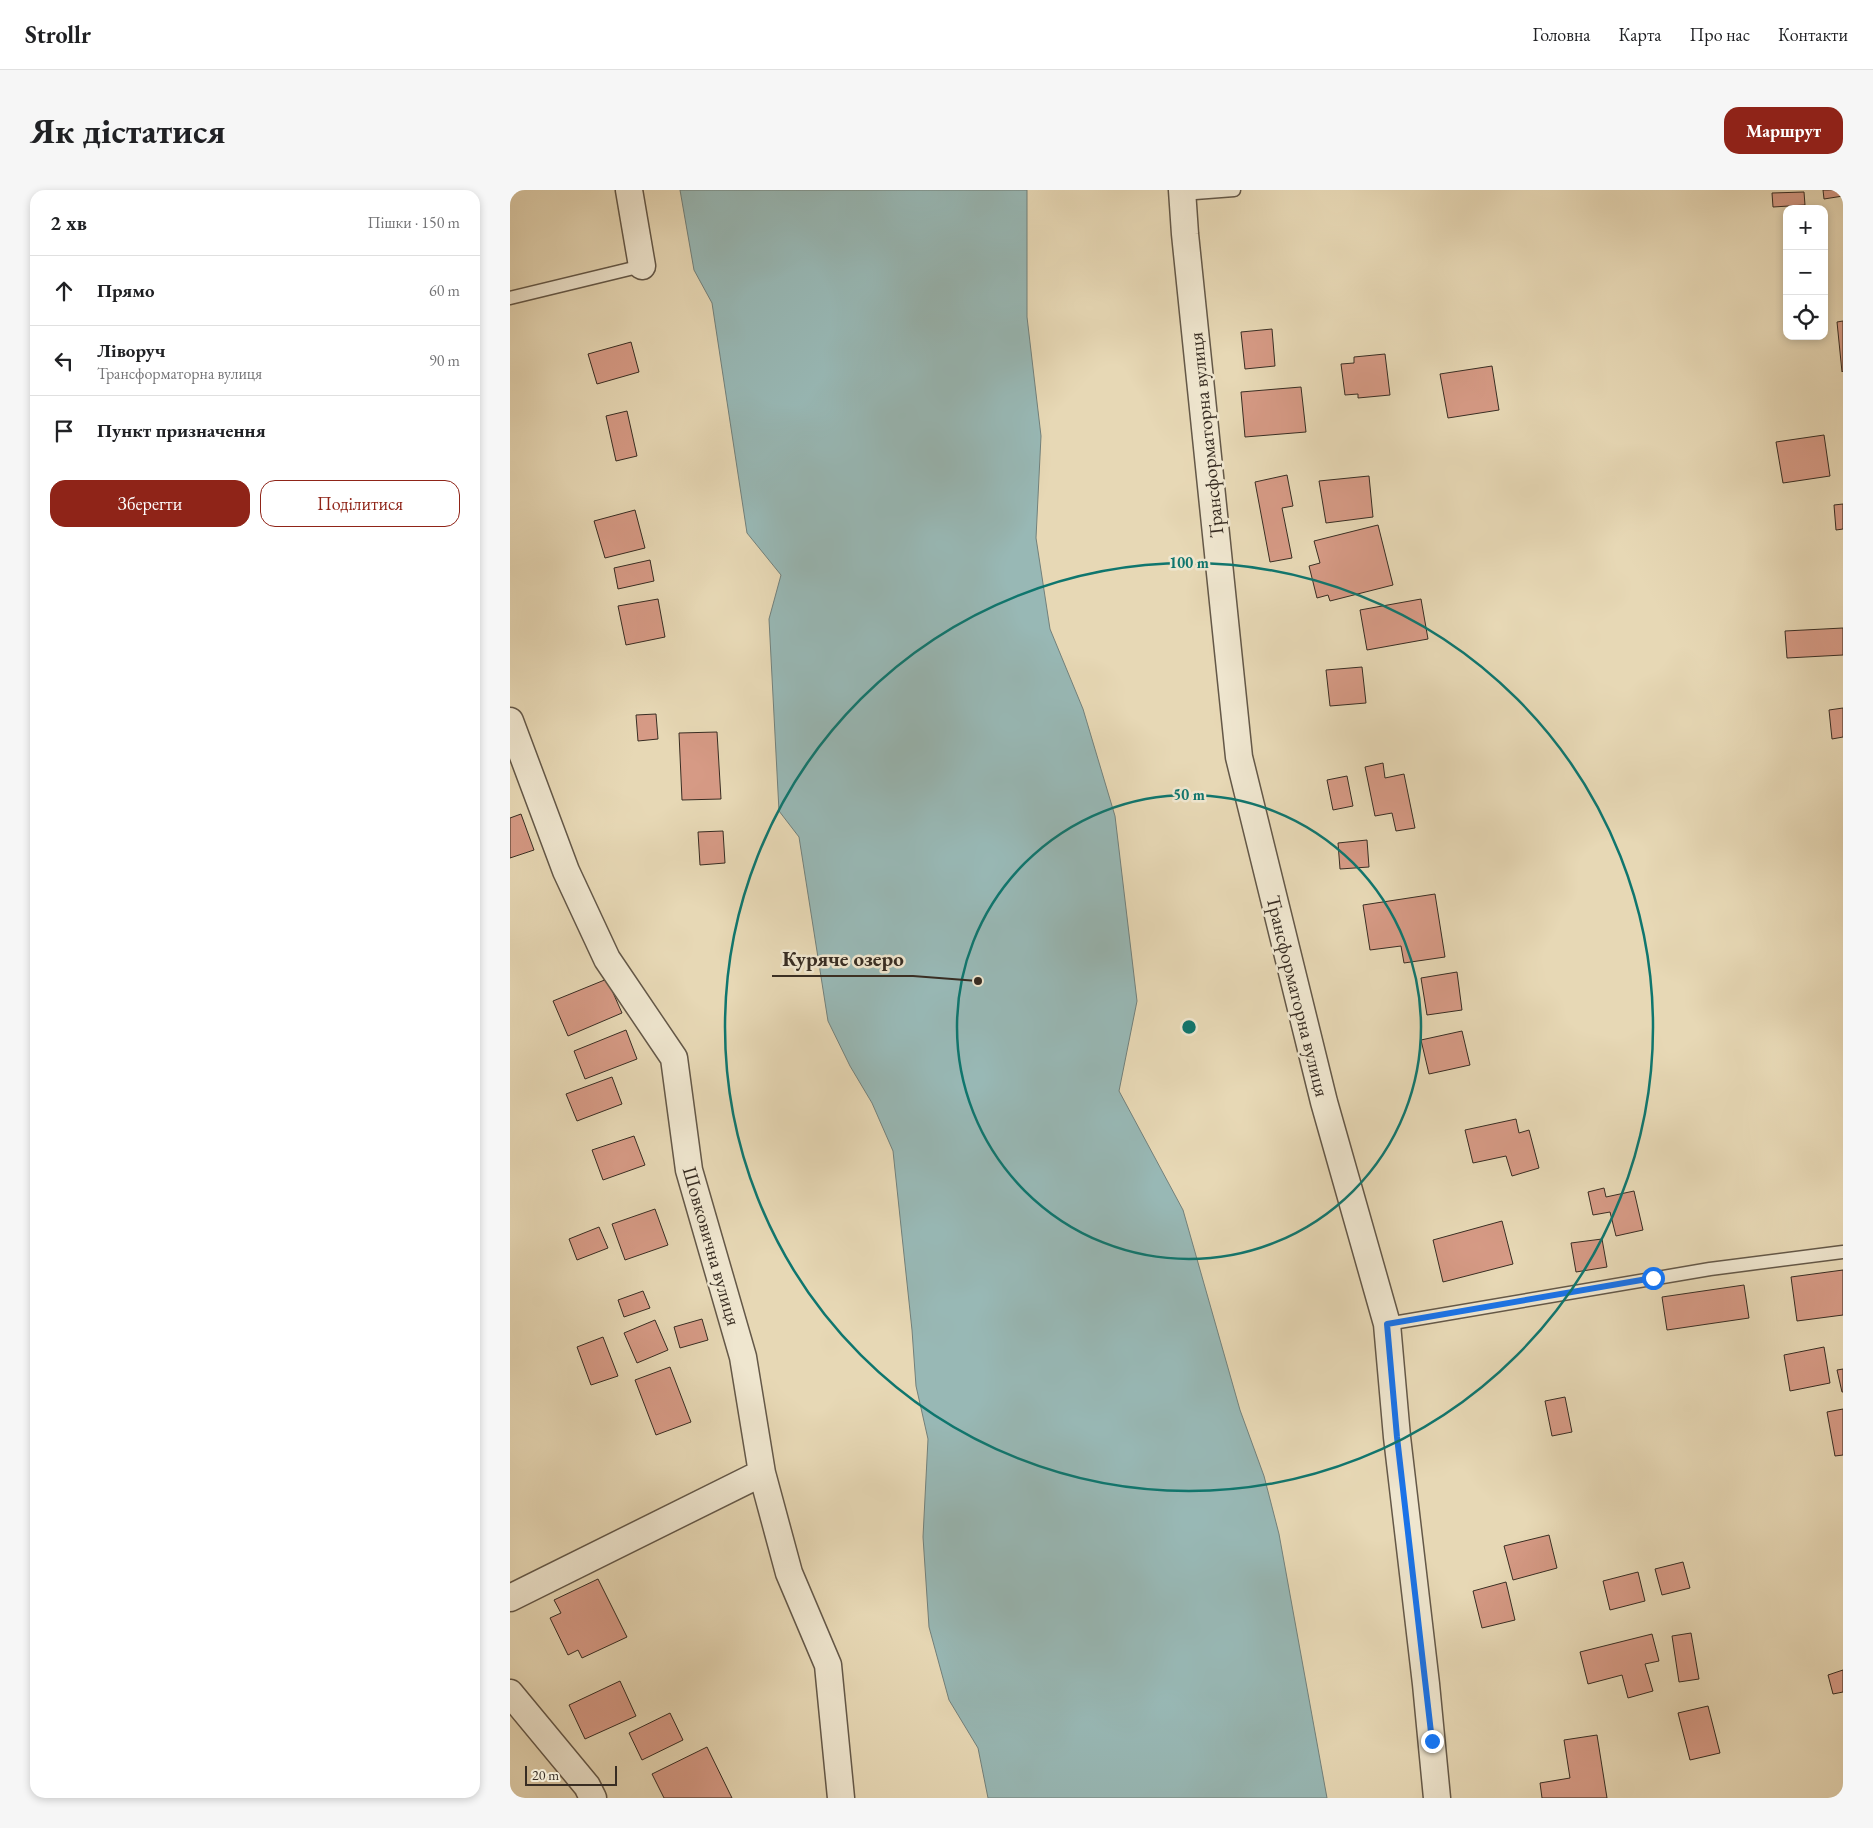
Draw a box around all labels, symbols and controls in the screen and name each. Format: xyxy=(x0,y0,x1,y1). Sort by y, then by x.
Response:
text: Strollr xyxy=(25,19,91,50)
text: Головна xyxy=(1533,23,1590,46)
text: Карта xyxy=(1618,23,1661,46)
text: Про нас xyxy=(1689,23,1750,46)
text: Контакти xyxy=(1778,23,1848,46)
button: Маршрут xyxy=(1724,107,1843,154)
text: Як дістатися xyxy=(30,108,225,153)
map controls xyxy=(1783,205,1828,340)
button: + xyxy=(1783,205,1828,250)
text: 2 хв xyxy=(50,209,87,236)
text: Пішки · 150 m xyxy=(367,212,460,233)
button: − xyxy=(1783,250,1828,295)
icon: ahead xyxy=(50,277,78,305)
text: Прямо xyxy=(97,278,155,303)
text: 60 m xyxy=(429,280,460,301)
button: locate xyxy=(1783,295,1828,340)
street label: Трансформаторна вулиця xyxy=(1182,331,1230,539)
text: Ліворуч xyxy=(97,338,165,363)
icon: left xyxy=(50,347,78,375)
text: 90 m xyxy=(429,350,460,371)
text: Трансформаторна вулиця xyxy=(97,363,262,384)
icon: arrive xyxy=(50,417,78,445)
text: Пункт призначення xyxy=(97,418,266,443)
button: Зберегти xyxy=(50,480,250,527)
button: Поділитися xyxy=(260,480,460,527)
text: 100 m xyxy=(1169,553,1209,572)
text: 50 m xyxy=(1173,785,1205,804)
street label: Трансформаторна вулиця xyxy=(1260,893,1336,1099)
callout: Куряче озеро xyxy=(772,940,913,976)
text: Куряче озеро xyxy=(782,945,904,972)
centre of rings xyxy=(1180,1018,1198,1036)
street label: Шовковична вулиця xyxy=(677,1163,747,1329)
route start xyxy=(1642,1267,1665,1290)
route end xyxy=(1421,1730,1444,1753)
scale bar xyxy=(525,1763,618,1786)
text: 20 m xyxy=(532,1766,559,1784)

